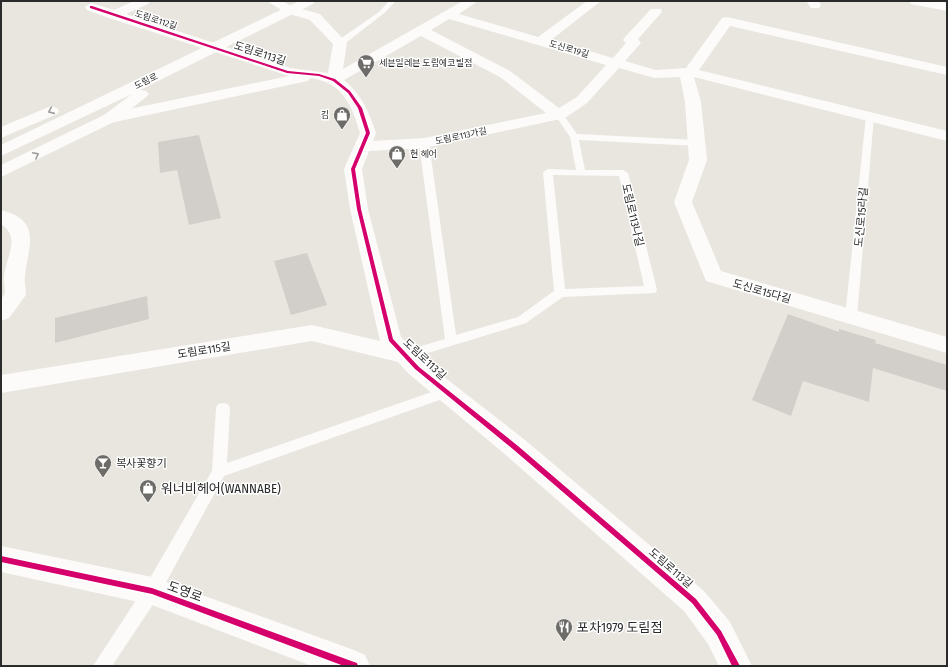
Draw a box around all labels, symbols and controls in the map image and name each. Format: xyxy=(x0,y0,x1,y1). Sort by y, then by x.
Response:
street label: 도림로112길 xyxy=(134,8,178,32)
street label: 도림로113길 xyxy=(232,39,287,68)
street label: 도신로19길 xyxy=(548,39,590,59)
supermarket icon: 세븐일레븐 도림에코빌점 xyxy=(356,53,376,78)
place label: 세븐일레븐 도림에코빌점 xyxy=(379,58,472,68)
street label: 도림로 xyxy=(133,71,159,91)
shop icon: 김 xyxy=(332,105,352,130)
one-way arrow xyxy=(48,106,56,114)
place label: 김 xyxy=(321,110,329,120)
street label: 도림로113가길 xyxy=(434,126,488,146)
shop icon: 현 헤어 xyxy=(387,144,407,169)
place label: 현 헤어 xyxy=(410,149,437,159)
one-way arrow xyxy=(32,152,39,160)
street label: 도림로113나길 xyxy=(619,182,646,248)
street label: 도신로15라길 xyxy=(852,187,871,247)
street label: 도신로15다길 xyxy=(731,277,792,306)
street label: 도림로113길 xyxy=(401,336,449,382)
street label: 도림로115길 xyxy=(176,340,232,361)
bar icon: 복사꽃향기 xyxy=(93,453,113,478)
place label: 복사꽃향기 xyxy=(116,457,167,470)
shop icon: 워너비헤어(WANNABE) xyxy=(138,478,158,503)
place label: 워너비헤어(WANNABE) xyxy=(161,481,281,496)
street label: 도림로113길 xyxy=(646,546,695,591)
street label: 도영로 xyxy=(165,578,204,605)
restaurant icon: 포차1979 도림점 xyxy=(554,617,574,642)
place label: 포차1979 도림점 xyxy=(577,620,662,635)

